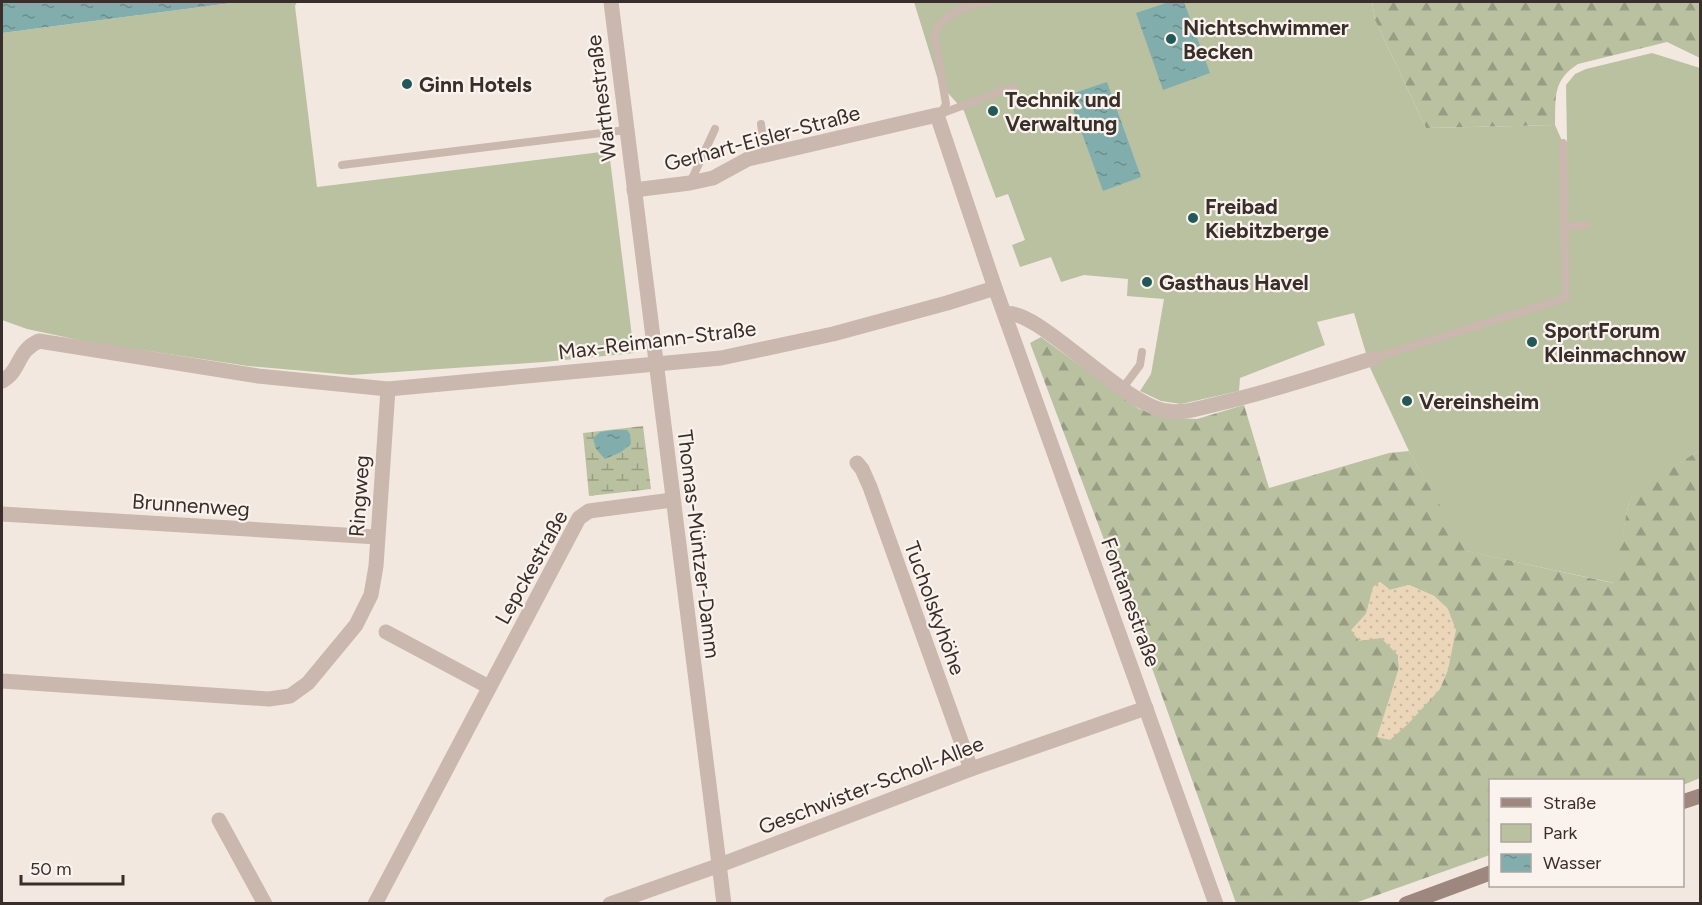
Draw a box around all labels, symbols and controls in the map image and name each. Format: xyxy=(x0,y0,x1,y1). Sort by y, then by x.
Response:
place label: Nichtschwimmer Becken xyxy=(1183,15,1349,64)
marker: Nichtschwimmer Becken xyxy=(1164,32,1178,46)
street label: Warthestraße xyxy=(581,33,621,163)
place label: Ginn Hotels xyxy=(419,72,532,97)
marker: Ginn Hotels xyxy=(400,77,414,91)
place label: Technik und Verwaltung xyxy=(1005,87,1121,136)
street label: Gerhart-Eisler-Straße xyxy=(661,100,863,176)
marker: Technik und Verwaltung xyxy=(986,104,1000,118)
place label: Freibad Kiebitzberge xyxy=(1205,194,1329,243)
marker: Freibad Kiebitzberge xyxy=(1186,211,1200,225)
place label: Gasthaus Havel xyxy=(1159,270,1309,295)
marker: Gasthaus Havel xyxy=(1140,275,1154,289)
street label: Max-Reimann-Straße xyxy=(557,315,757,365)
place label: SportForum Kleinmachnow xyxy=(1544,318,1687,367)
marker: SportForum Kleinmachnow xyxy=(1525,335,1539,349)
place label: Vereinsheim xyxy=(1419,389,1539,414)
marker: Vereinsheim xyxy=(1400,394,1414,408)
street label: Thomas-Müntzer-Damm xyxy=(673,428,725,660)
street label: Ringweg xyxy=(344,454,374,538)
street label: Brunnenweg xyxy=(131,488,251,522)
street label: Lepckestraße xyxy=(489,506,573,628)
street label: Fontanestraße xyxy=(1096,534,1166,670)
street label: Tucholskyhöhe xyxy=(899,538,971,678)
street label: Geschwister-Scholl-Allee xyxy=(755,731,987,839)
legend xyxy=(1489,779,1684,887)
text: Straße xyxy=(1543,792,1596,814)
text: Park xyxy=(1543,822,1578,844)
scale bar xyxy=(21,848,123,886)
text: Wasser xyxy=(1543,852,1601,874)
text: 50 m xyxy=(30,858,72,880)

